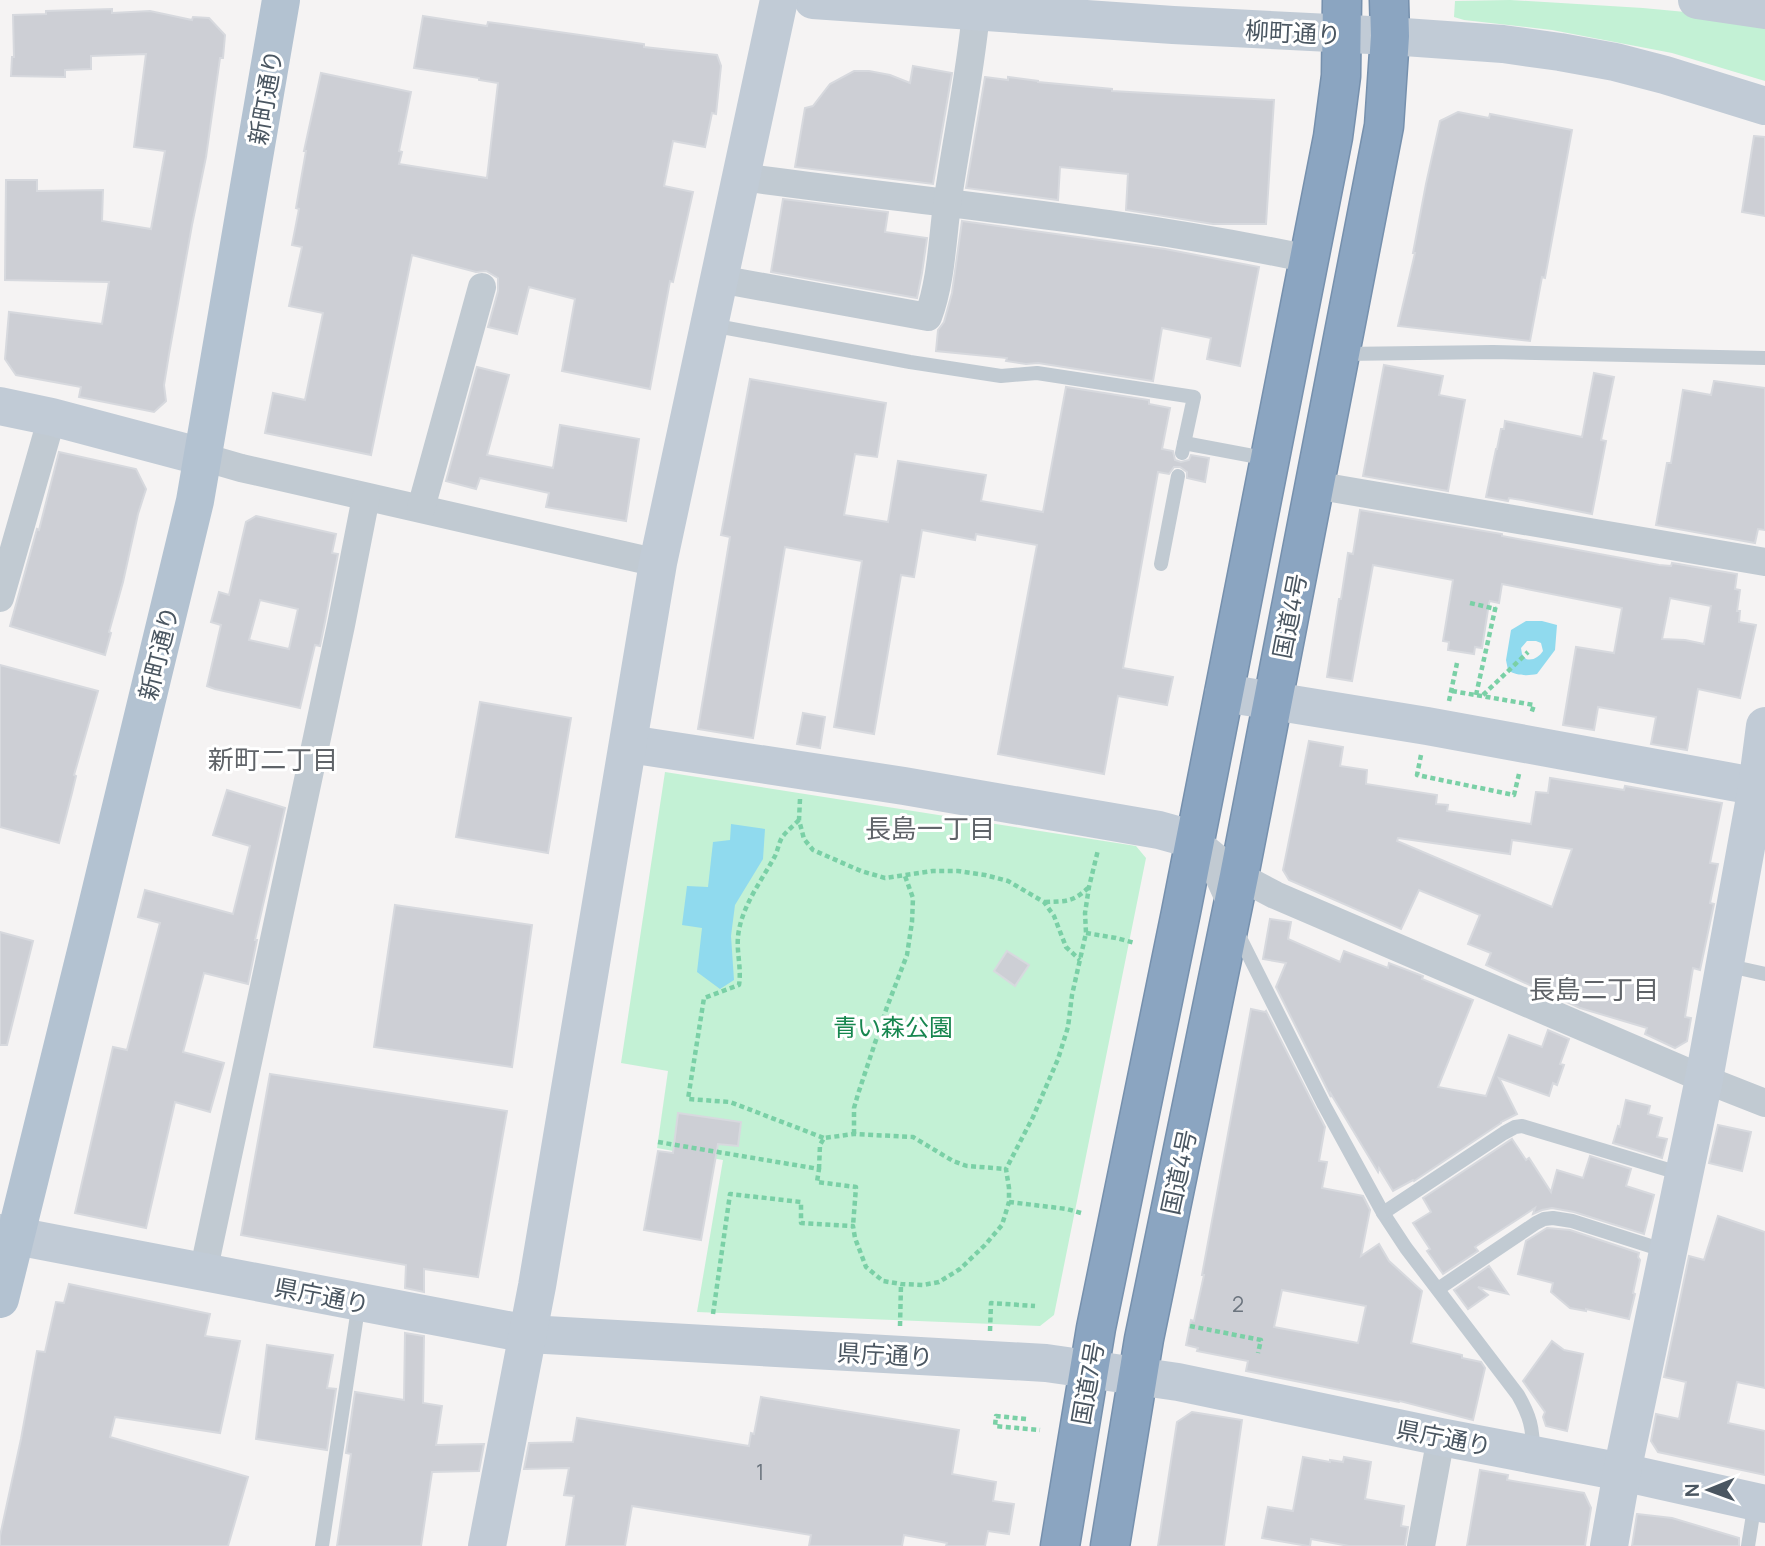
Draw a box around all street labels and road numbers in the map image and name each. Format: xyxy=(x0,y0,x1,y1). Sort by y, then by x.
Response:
street label: 柳町通り xyxy=(1244,13,1342,51)
street label: 新町通り xyxy=(240,47,290,147)
street label: 国道4号 xyxy=(1265,571,1313,661)
street label: 新町通り xyxy=(130,602,186,704)
street label: 国道4号 xyxy=(1153,1126,1203,1218)
street label: 県庁通り xyxy=(272,1270,372,1320)
street label: 県庁通り xyxy=(836,1335,934,1373)
street label: 国道7号 xyxy=(1063,1339,1111,1427)
street label: 県庁通り xyxy=(1394,1412,1494,1462)

